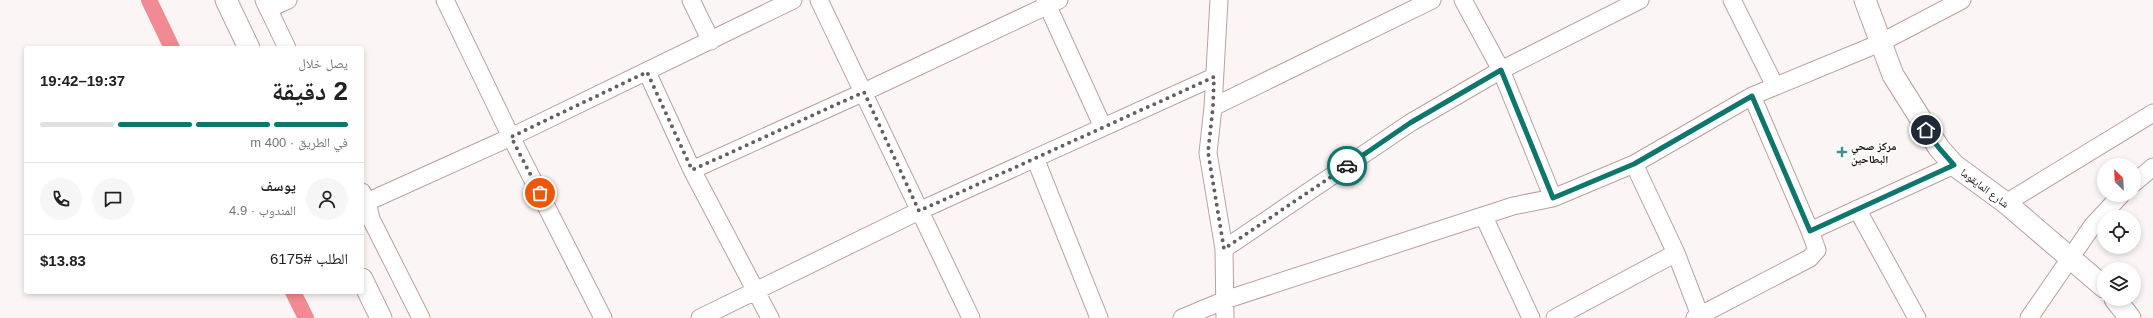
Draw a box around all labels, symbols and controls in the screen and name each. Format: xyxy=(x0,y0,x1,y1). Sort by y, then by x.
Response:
text: يصل خلال xyxy=(298,56,348,71)
text: 19:37–19:42 xyxy=(40,72,125,89)
text: 2 دقيقة xyxy=(272,76,348,106)
pin xyxy=(1909,113,1943,147)
icon: home xyxy=(1915,119,1937,141)
text: في الطريق · 400 m xyxy=(250,135,348,150)
place label: مركز صحي البطاحين xyxy=(1851,140,1896,167)
courier xyxy=(1327,146,1367,186)
marker: مركز صحي البطاحين xyxy=(1836,146,1848,158)
icon: car xyxy=(1336,155,1358,177)
north arrow xyxy=(2097,158,2141,202)
map controls xyxy=(2097,158,2141,306)
street label: شارع المايقوما xyxy=(1958,166,2011,211)
pin xyxy=(523,176,557,210)
text: يوسف xyxy=(261,177,296,194)
button: phone xyxy=(40,178,82,220)
button: chat xyxy=(92,178,134,220)
button: person xyxy=(306,178,348,220)
icon: bag xyxy=(529,182,551,204)
text: المندوب · 4.9 xyxy=(229,203,296,218)
button: locate xyxy=(2097,210,2141,254)
text: الطلب #6175 xyxy=(270,250,348,267)
text: $13.83 xyxy=(40,252,86,269)
button: layers xyxy=(2097,262,2141,306)

